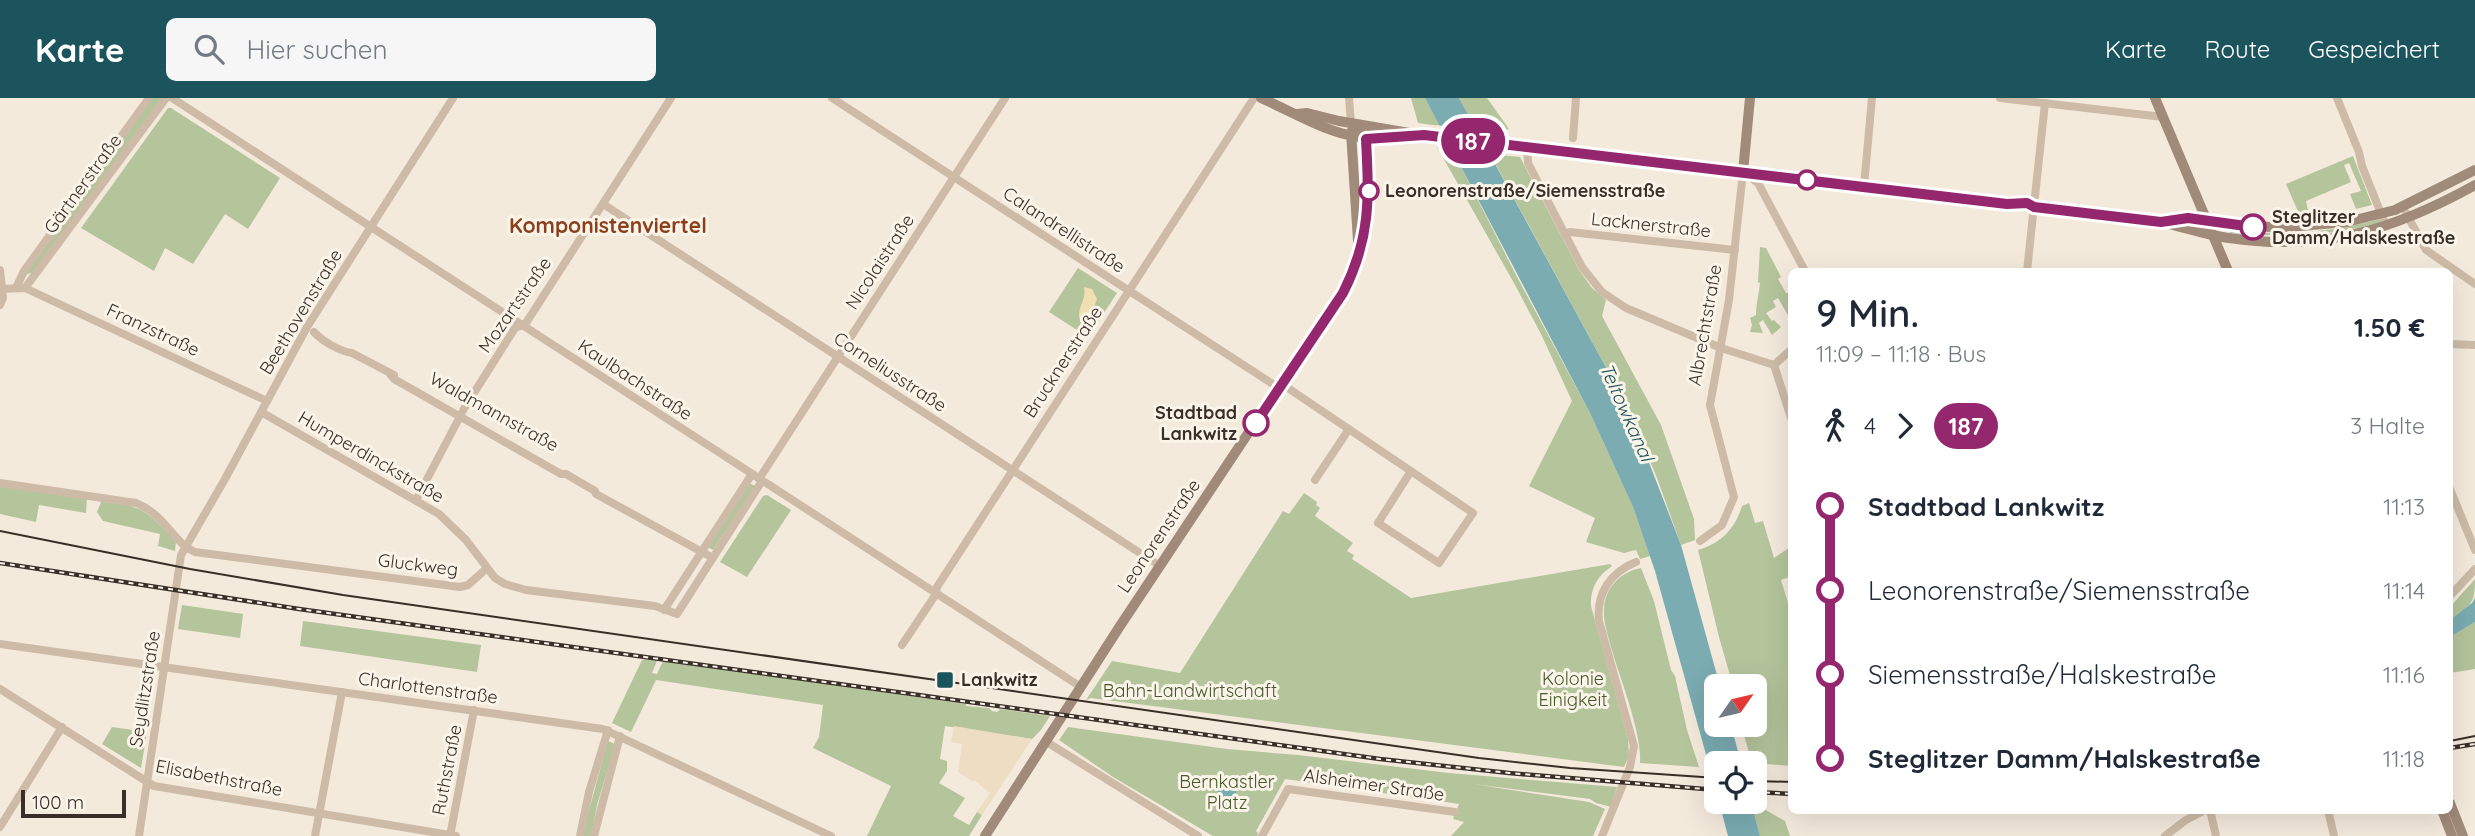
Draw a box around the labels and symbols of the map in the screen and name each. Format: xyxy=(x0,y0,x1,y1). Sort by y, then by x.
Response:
line badge: 187 xyxy=(1433,118,1513,164)
street label: Gärtnerstraße xyxy=(39,129,126,238)
unlabelled marker xyxy=(1797,170,1817,190)
place label: Leonorenstraße/Siemensstraße xyxy=(1385,179,1665,202)
marker: Leonorenstraße/Siemensstraße xyxy=(1359,181,1379,201)
street label: Calandrellistraße xyxy=(999,182,1130,278)
place label: Steglitzer Damm/Halskestraße xyxy=(2272,205,2455,249)
street label: Lacknerstraße xyxy=(1590,207,1712,242)
street label: Nicolaistraße xyxy=(840,210,919,314)
district label: Komponistenviertel xyxy=(509,212,707,238)
marker: Steglitzer Damm/Halskestraße xyxy=(2240,214,2266,240)
street label: Beethovenstraße xyxy=(254,245,347,379)
street label: Mozartstraße xyxy=(473,252,556,357)
street label: Albrechtstraße xyxy=(1683,263,1726,387)
street label: Franzstraße xyxy=(103,298,203,361)
street label: Brucknerstraße xyxy=(1018,302,1107,422)
street label: Corneliusstraße xyxy=(829,327,951,417)
street label: Kaulbachstraße xyxy=(574,334,697,425)
water label: Teltowkanal xyxy=(1595,359,1660,467)
street label: Waldmannstraße xyxy=(426,367,563,457)
place label: Stadtbad Lankwitz xyxy=(1155,401,1237,445)
street label: Humperdinckstraße xyxy=(294,405,448,508)
marker: Stadtbad Lankwitz xyxy=(1243,410,1269,436)
street label: Leonorenstraße xyxy=(1112,474,1205,597)
street label: Gluckweg xyxy=(377,548,459,581)
street label: Seydlitzstraße xyxy=(124,629,165,749)
street label: Charlottenstraße xyxy=(357,666,499,709)
park label: Kolonie Einigkeit xyxy=(1539,667,1607,711)
place label: Lankwitz xyxy=(961,668,1038,691)
marker: Lankwitz xyxy=(935,670,955,690)
north arrow xyxy=(1704,674,1768,737)
park label: Bahn-Landwirtschaft xyxy=(1103,679,1277,702)
street label: Ruthstraße xyxy=(426,723,467,817)
street label: Elisabethstraße xyxy=(154,754,284,801)
street label: Alsheimer Straße xyxy=(1302,763,1446,806)
park label: Bernkastler Platz xyxy=(1179,770,1275,814)
scale bar xyxy=(21,787,126,819)

